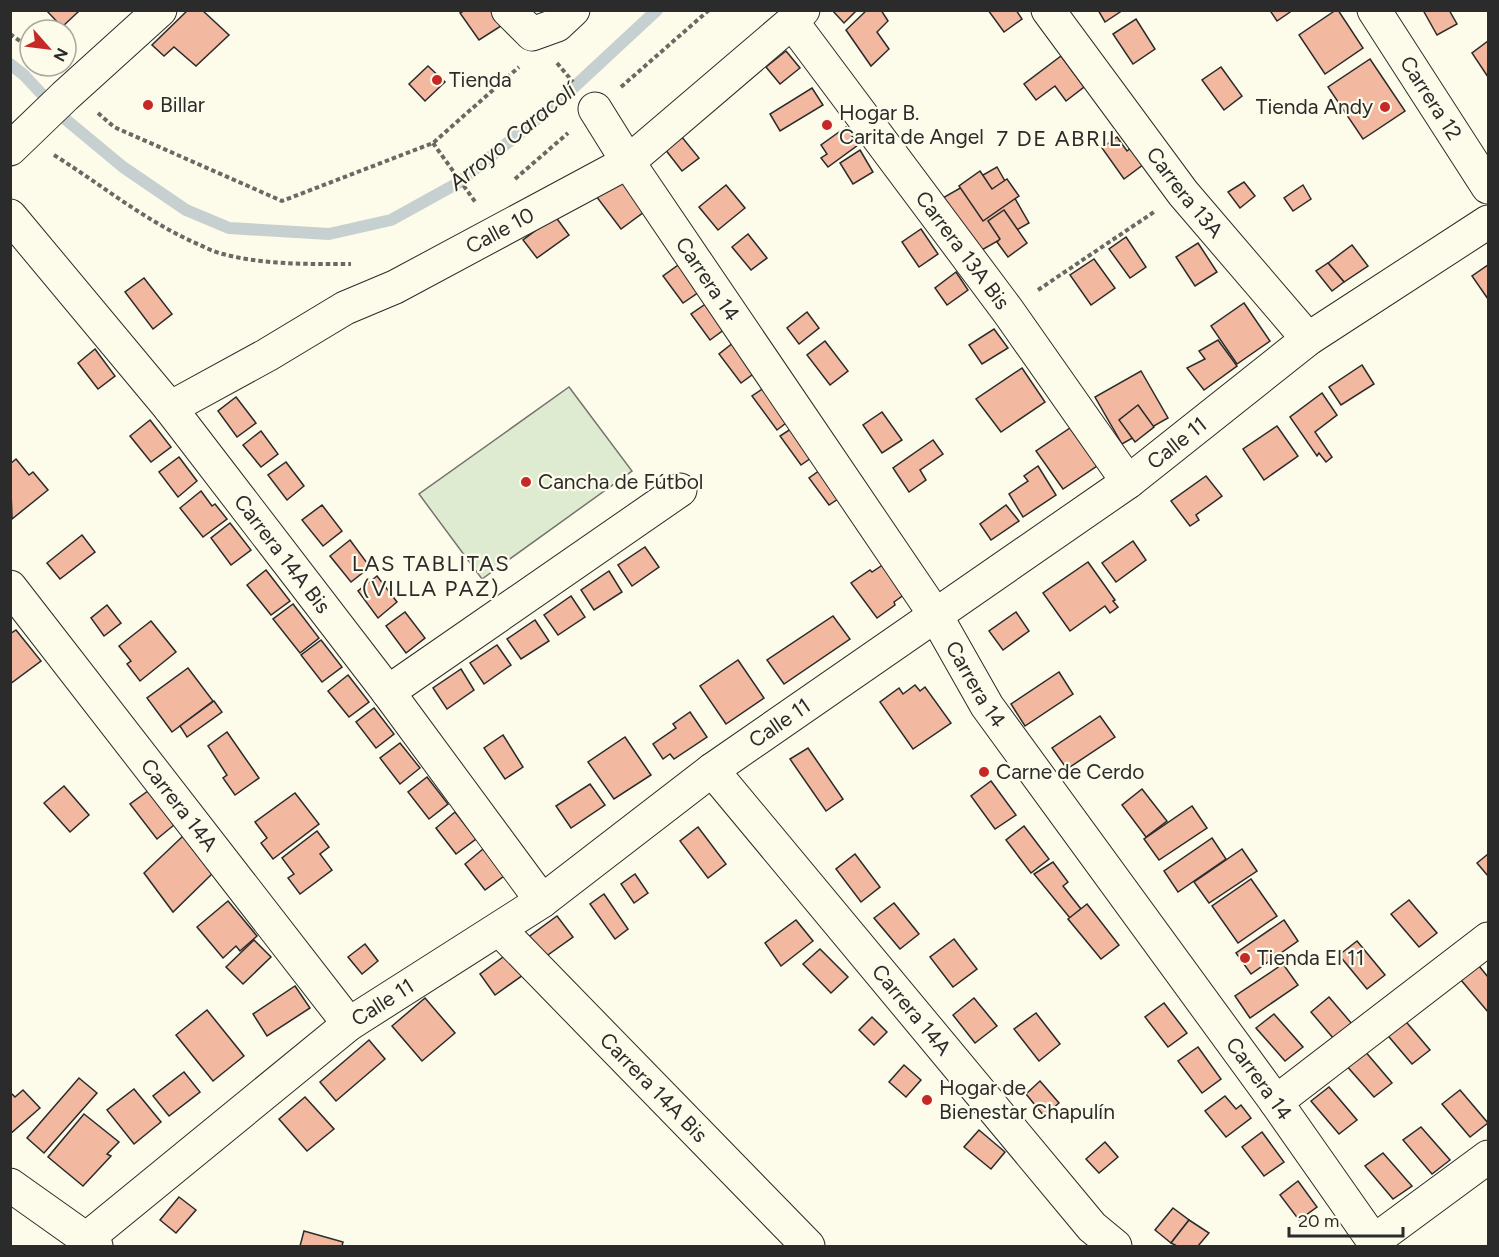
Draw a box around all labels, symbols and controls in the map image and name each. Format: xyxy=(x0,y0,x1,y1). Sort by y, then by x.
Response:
north arrow xyxy=(18,18,78,78)
text: N xyxy=(50,45,72,65)
street label: Carrera 12 xyxy=(1395,51,1468,145)
place label: Tienda xyxy=(449,67,512,92)
marker: Tienda xyxy=(430,73,444,87)
water label: Arroyo Caracolí xyxy=(442,75,584,197)
place label: Billar xyxy=(160,92,205,117)
place label: Tienda Andy xyxy=(1256,94,1373,119)
marker: Billar xyxy=(141,98,155,112)
place label: Hogar B. Carita de Angel xyxy=(839,100,984,149)
marker: Tienda Andy xyxy=(1378,100,1392,114)
marker: Hogar B. Carita de Angel xyxy=(820,118,834,132)
district label: 7 DE ABRIL xyxy=(996,125,1122,152)
street label: Carrera 13A xyxy=(1141,142,1229,243)
street label: Carrera 13A Bis xyxy=(911,186,1015,314)
street label: Calle 10 xyxy=(461,202,538,259)
street label: Carrera 14 xyxy=(671,232,745,326)
street label: Calle 11 xyxy=(1142,411,1211,474)
place label: Cancha de Fútbol xyxy=(538,469,703,494)
marker: Cancha de Fútbol xyxy=(519,475,533,489)
street label: Carrera 14A Bis xyxy=(229,489,336,618)
district label: LAS TABLITAS (VILLA PAZ) xyxy=(352,550,510,602)
street label: Carrera 14 xyxy=(941,636,1011,732)
street label: Calle 11 xyxy=(744,693,815,753)
street label: Carrera 14A xyxy=(136,753,223,856)
place label: Carne de Cerdo xyxy=(996,759,1144,784)
marker: Carne de Cerdo xyxy=(977,765,991,779)
place label: Tienda El 11 xyxy=(1257,945,1364,970)
marker: Tienda El 11 xyxy=(1238,951,1252,965)
street label: Carrera 14A xyxy=(867,959,957,1060)
street label: Calle 11 xyxy=(346,973,418,1031)
street label: Carrera 14A Bis xyxy=(595,1027,713,1147)
street label: Carrera 14 xyxy=(1221,1032,1298,1125)
place label: Hogar de Bienestar Chapulín xyxy=(939,1075,1115,1124)
marker: Hogar de Bienestar Chapulín xyxy=(920,1093,934,1107)
scale bar xyxy=(1289,1200,1403,1238)
text: 20 m xyxy=(1298,1210,1339,1232)

